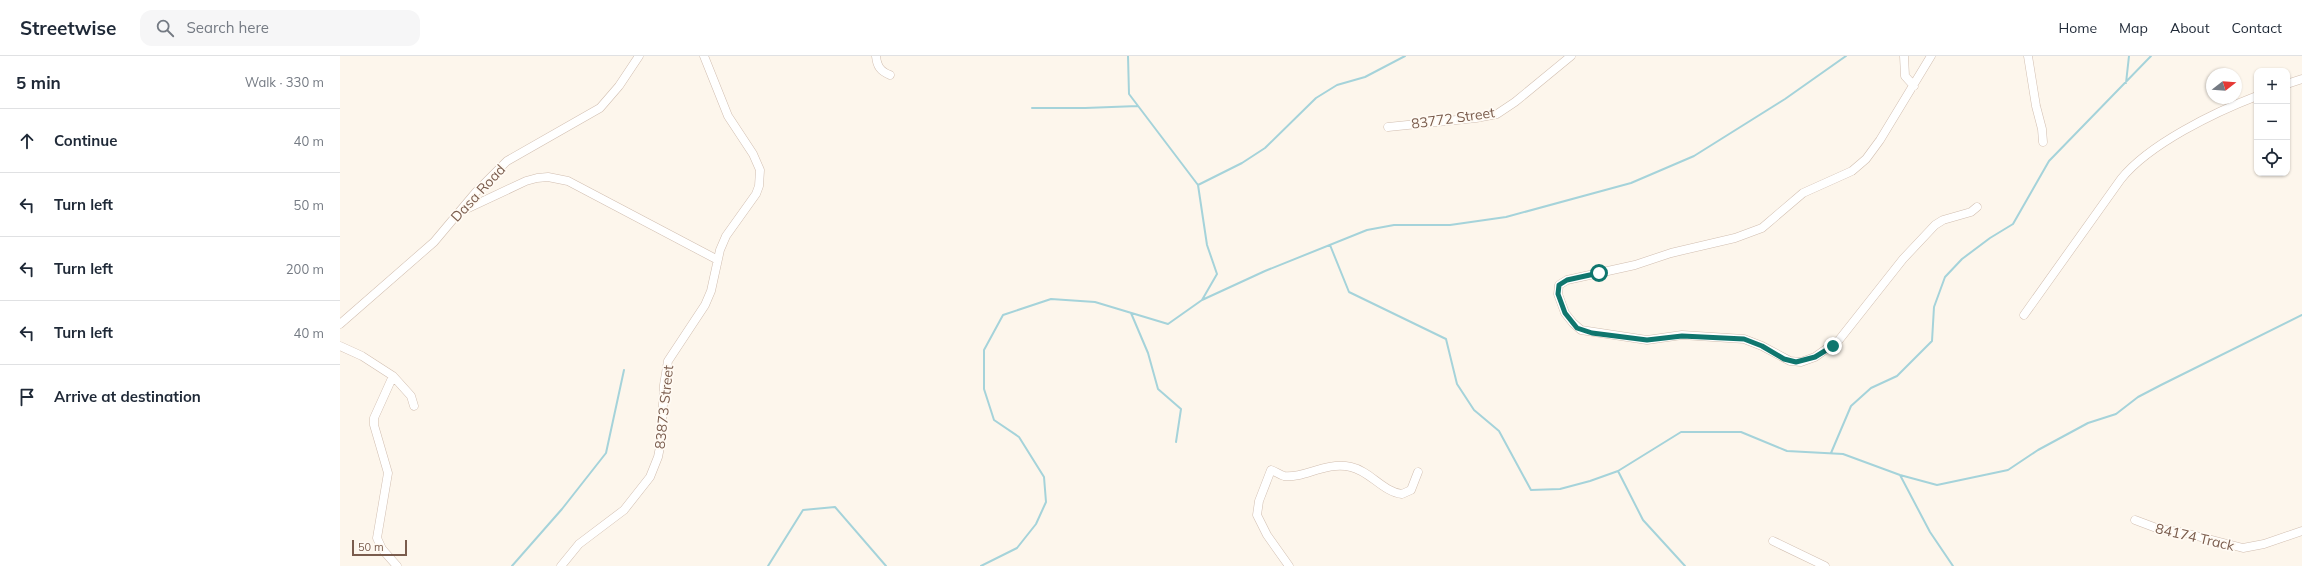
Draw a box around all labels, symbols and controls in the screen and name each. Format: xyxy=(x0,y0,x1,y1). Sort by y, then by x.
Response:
search box xyxy=(140,10,420,46)
text: Streetwise xyxy=(20,16,116,40)
icon: search xyxy=(154,17,176,39)
text: Search here xyxy=(186,18,269,37)
text: Home xyxy=(2058,19,2097,37)
text: Map xyxy=(2119,19,2148,37)
text: About xyxy=(2170,19,2210,37)
text: Contact xyxy=(2232,19,2282,37)
north arrow xyxy=(2206,68,2242,104)
map controls xyxy=(2254,68,2290,176)
button: + xyxy=(2254,68,2290,104)
text: 5 min xyxy=(16,72,61,93)
text: Walk · 330 m xyxy=(245,74,324,90)
street label: 83772 Street xyxy=(1410,103,1496,133)
button: − xyxy=(2254,104,2290,140)
icon: ahead xyxy=(16,130,38,152)
text: Continue xyxy=(54,131,117,150)
text: 40 m xyxy=(294,133,324,149)
button: locate xyxy=(2254,140,2290,176)
street label: Dasa Road xyxy=(447,160,509,226)
icon: left xyxy=(16,194,38,216)
text: Turn left xyxy=(54,195,113,214)
text: 50 m xyxy=(294,197,324,213)
icon: left xyxy=(16,258,38,280)
text: Turn left xyxy=(54,259,113,278)
text: 200 m xyxy=(286,261,324,277)
route start xyxy=(1590,264,1608,282)
icon: left xyxy=(16,322,38,344)
text: Turn left xyxy=(54,323,113,342)
text: 40 m xyxy=(294,325,324,341)
route end xyxy=(1824,337,1842,355)
street label: 83873 Street xyxy=(651,364,677,450)
icon: arrive xyxy=(16,386,38,408)
text: Arrive at destination xyxy=(54,387,201,406)
street label: 84174 Track xyxy=(2154,519,2237,555)
scale bar xyxy=(352,538,407,557)
text: 50 m xyxy=(358,540,384,554)

